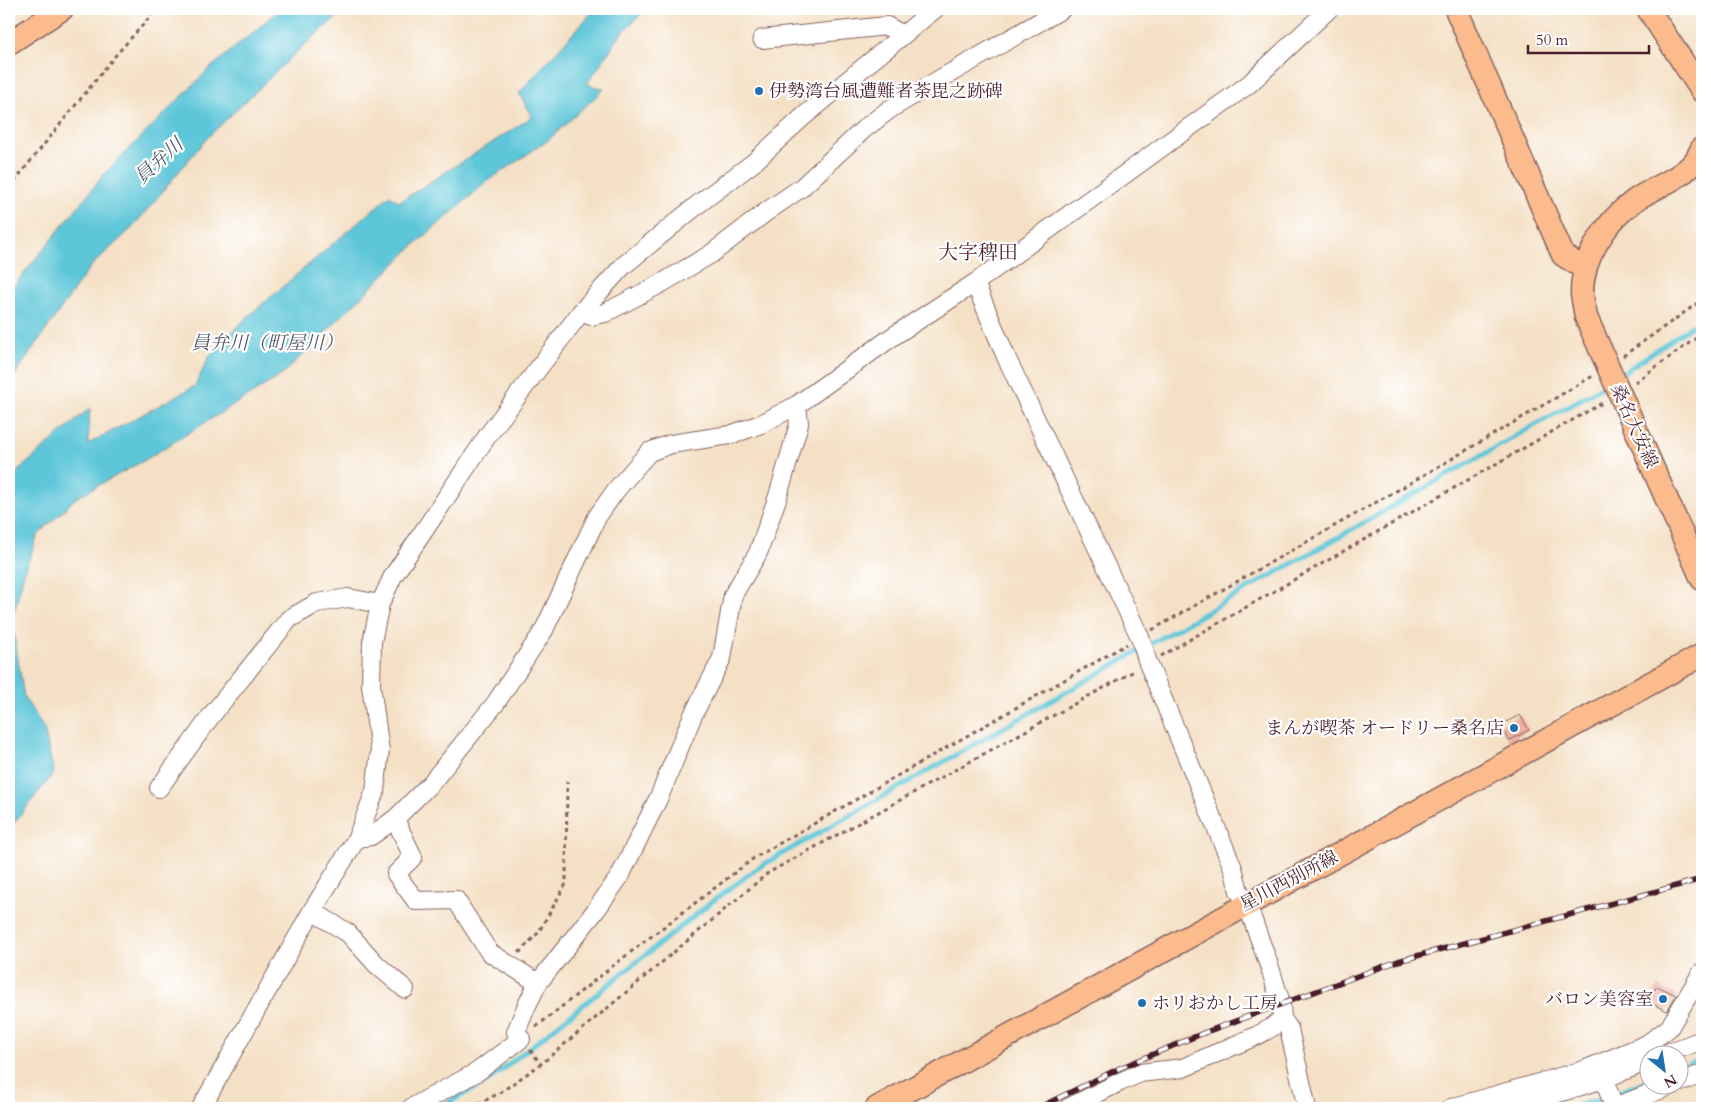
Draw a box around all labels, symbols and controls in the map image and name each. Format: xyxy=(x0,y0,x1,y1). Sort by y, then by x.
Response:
scale bar xyxy=(1528,22,1650,54)
text: 50 m xyxy=(1536,30,1568,50)
place label: 伊勢湾台風遭難者荼毘之跡碑 xyxy=(769,79,1003,104)
marker: 伊勢湾台風遭難者荼毘之跡碑 xyxy=(753,85,765,97)
water label: 員弁川 xyxy=(129,131,190,190)
district label: 大字稗田 xyxy=(938,239,1018,266)
water label: 員弁川（町屋川） xyxy=(191,330,343,356)
street label: 桑名大安線 xyxy=(1604,380,1664,472)
place label: まんが喫茶 オードリー桑名店 xyxy=(1265,716,1504,741)
marker: まんが喫茶 オードリー桑名店 xyxy=(1508,722,1520,734)
street label: 星川西別所線 xyxy=(1235,845,1343,917)
place label: バロン美容室 xyxy=(1545,987,1653,1012)
place label: ホリおかし工房 xyxy=(1152,991,1278,1016)
marker: バロン美容室 xyxy=(1657,993,1669,1005)
marker: ホリおかし工房 xyxy=(1136,997,1148,1009)
north arrow xyxy=(1638,1044,1688,1094)
text: N xyxy=(1660,1070,1680,1092)

